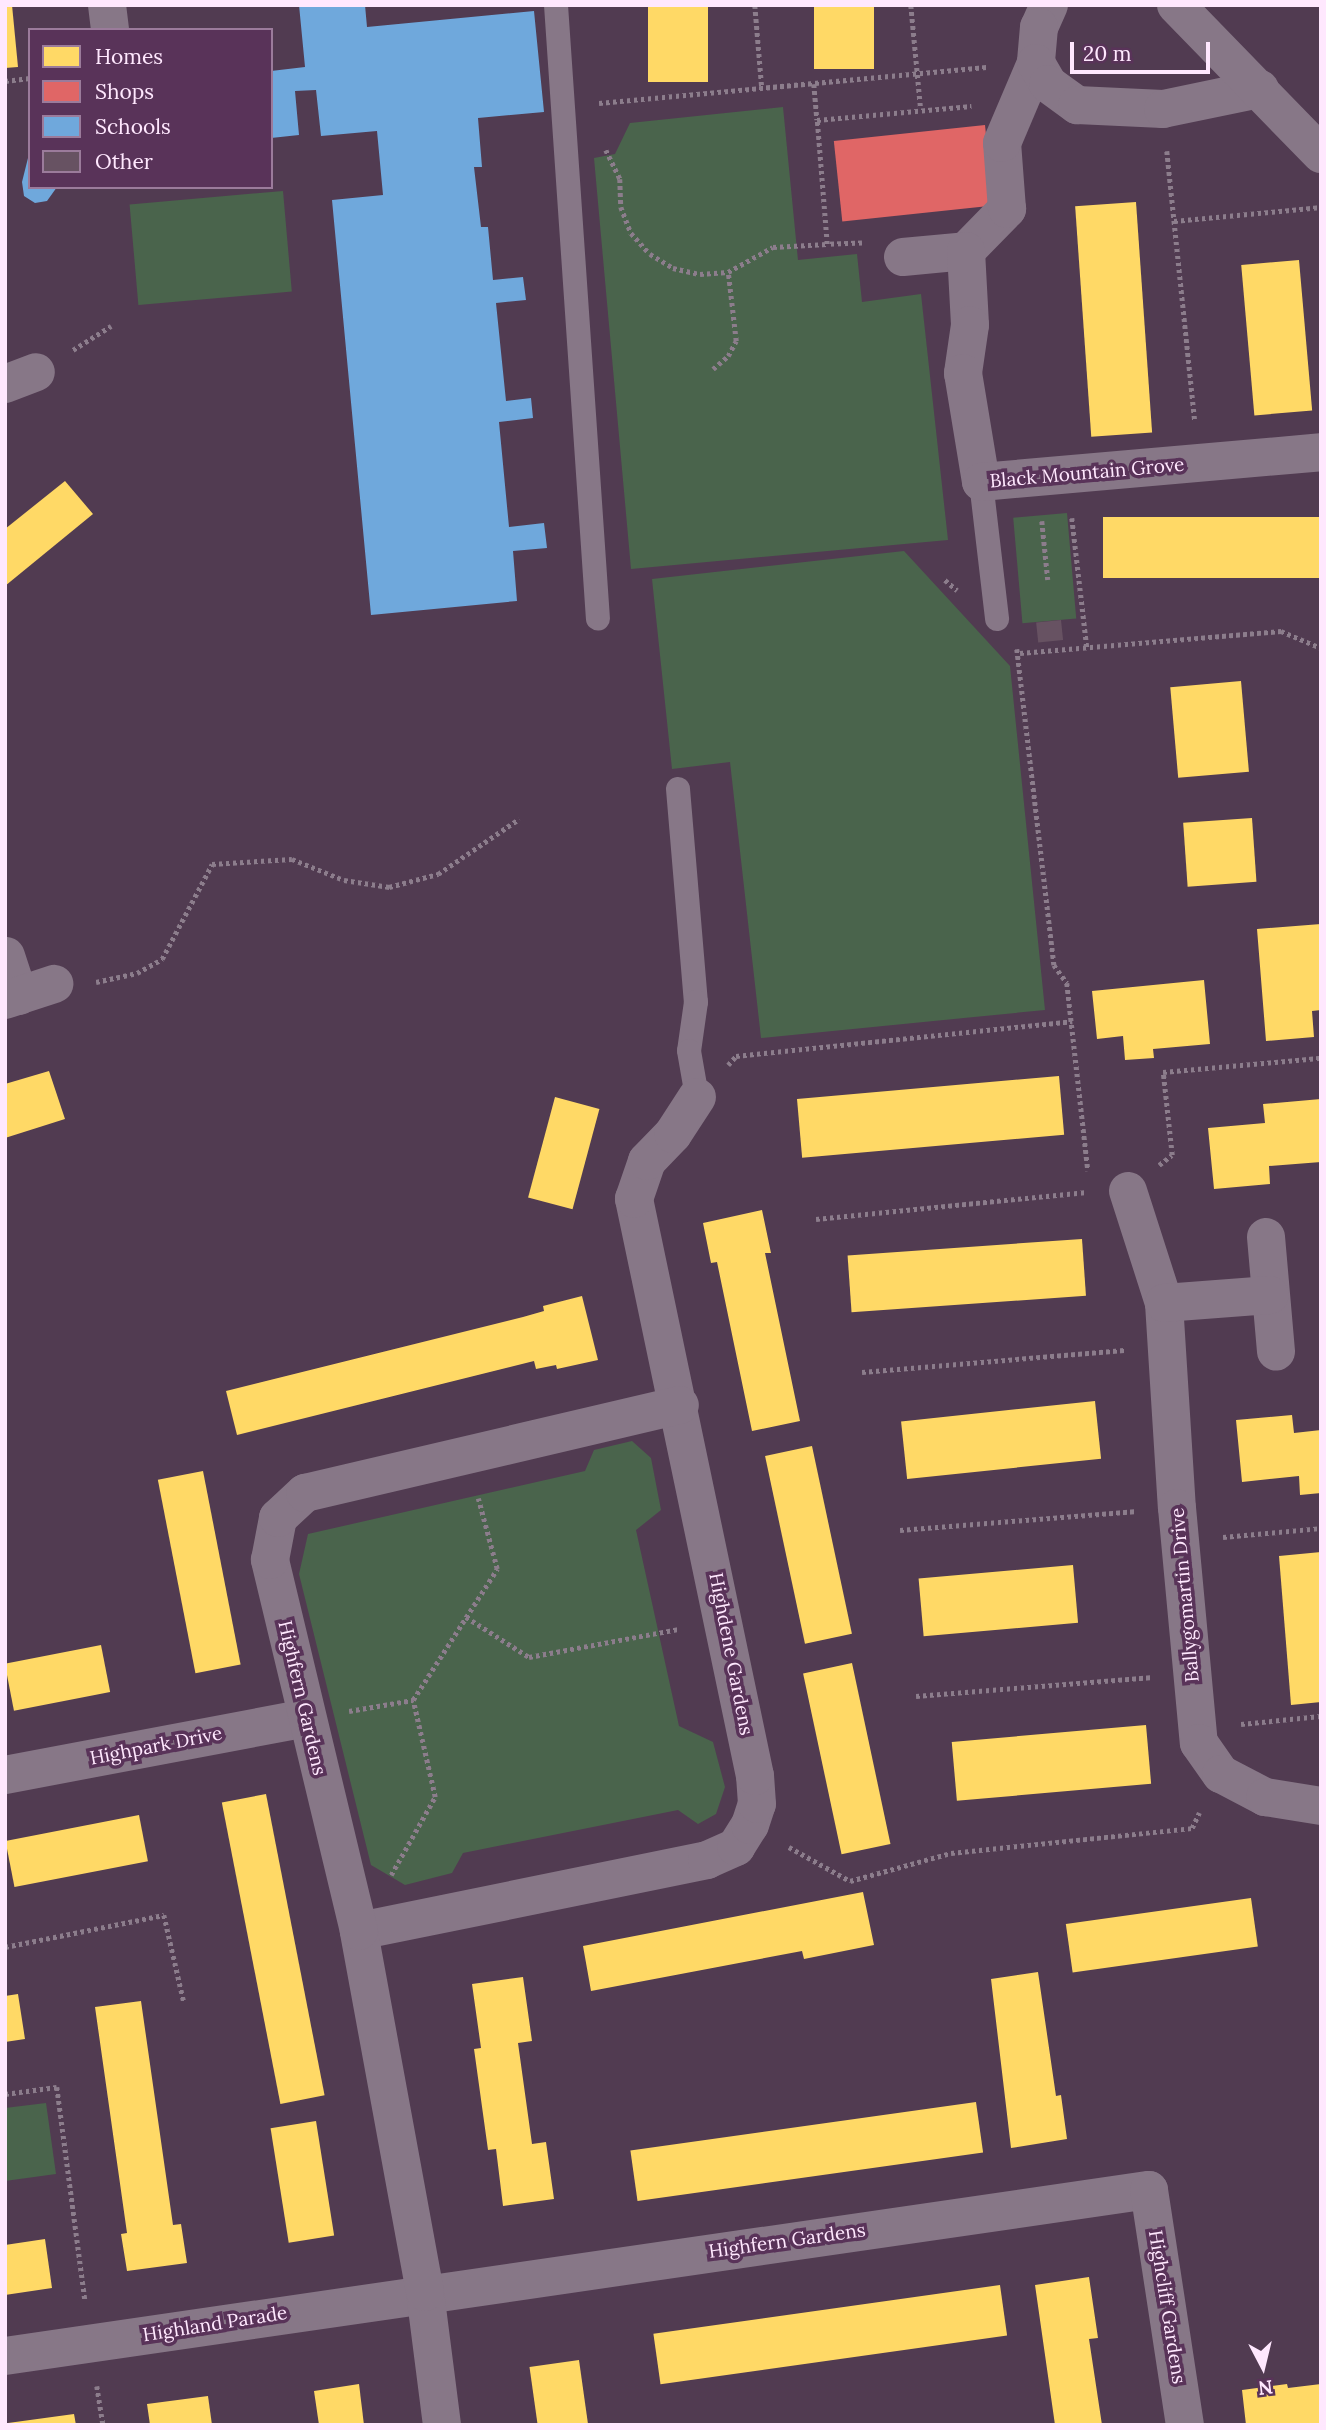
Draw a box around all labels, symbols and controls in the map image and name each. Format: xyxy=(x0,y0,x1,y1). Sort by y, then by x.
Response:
legend xyxy=(28,28,273,189)
scale bar xyxy=(1074,28,1214,72)
text: 20 m xyxy=(1083,40,1132,67)
text: Homes xyxy=(95,43,163,70)
text: Shops xyxy=(95,78,154,105)
text: Schools xyxy=(95,113,171,140)
text: Other xyxy=(95,148,153,175)
street label: Black Mountain Grove xyxy=(989,453,1185,493)
street label: Ballygomartin Drive xyxy=(1166,1507,1204,1683)
street label: Highdene Gardens xyxy=(704,1571,758,1737)
street label: Highfern Gardens xyxy=(273,1618,331,1778)
street label: Highpark Drive xyxy=(88,1722,224,1770)
street label: Highfern Gardens xyxy=(707,2219,867,2263)
street label: Highcliff Gardens xyxy=(1144,2228,1190,2386)
street label: Highland Parade xyxy=(141,2301,289,2347)
north arrow xyxy=(1228,2332,1298,2402)
text: N xyxy=(1257,2375,1274,2401)

